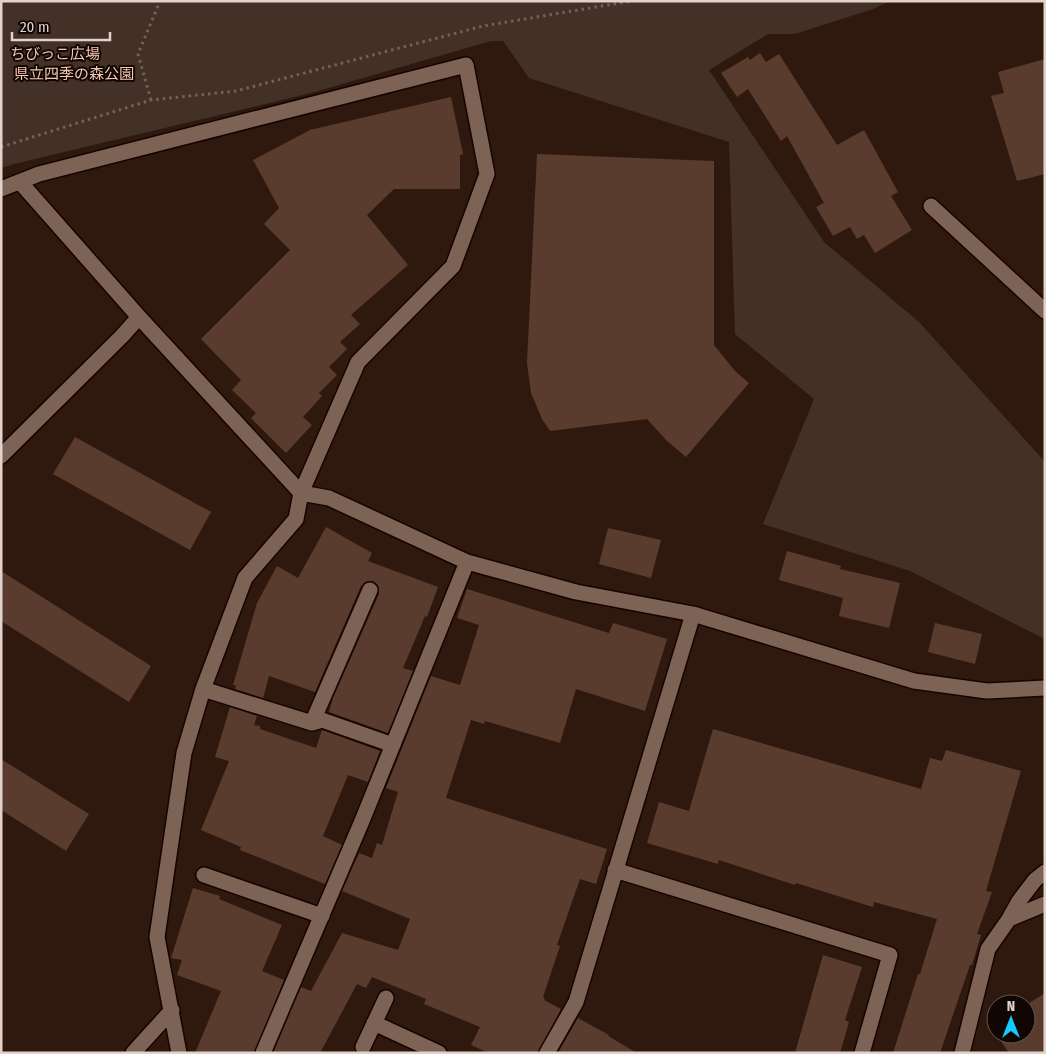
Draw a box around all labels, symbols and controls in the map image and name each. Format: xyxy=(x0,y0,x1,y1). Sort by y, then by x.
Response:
scale bar xyxy=(12,10,110,42)
text: 20 m xyxy=(20,18,50,36)
park label: ちびっこ広場 xyxy=(10,45,100,63)
park label: 県立四季の森公園 xyxy=(14,65,134,83)
north arrow xyxy=(986,994,1036,1044)
text: N xyxy=(1007,998,1015,1015)

